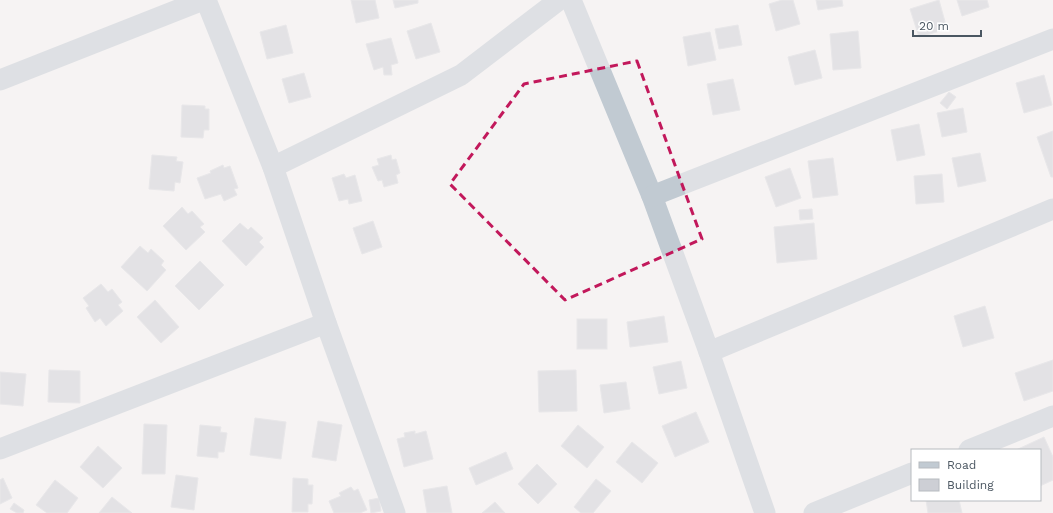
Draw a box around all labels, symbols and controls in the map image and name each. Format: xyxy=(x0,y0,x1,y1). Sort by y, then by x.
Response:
scale bar xyxy=(913,12,981,38)
text: 20 m xyxy=(919,19,949,33)
legend xyxy=(911,449,1041,501)
text: Road xyxy=(947,458,976,472)
text: Building xyxy=(947,478,994,492)

